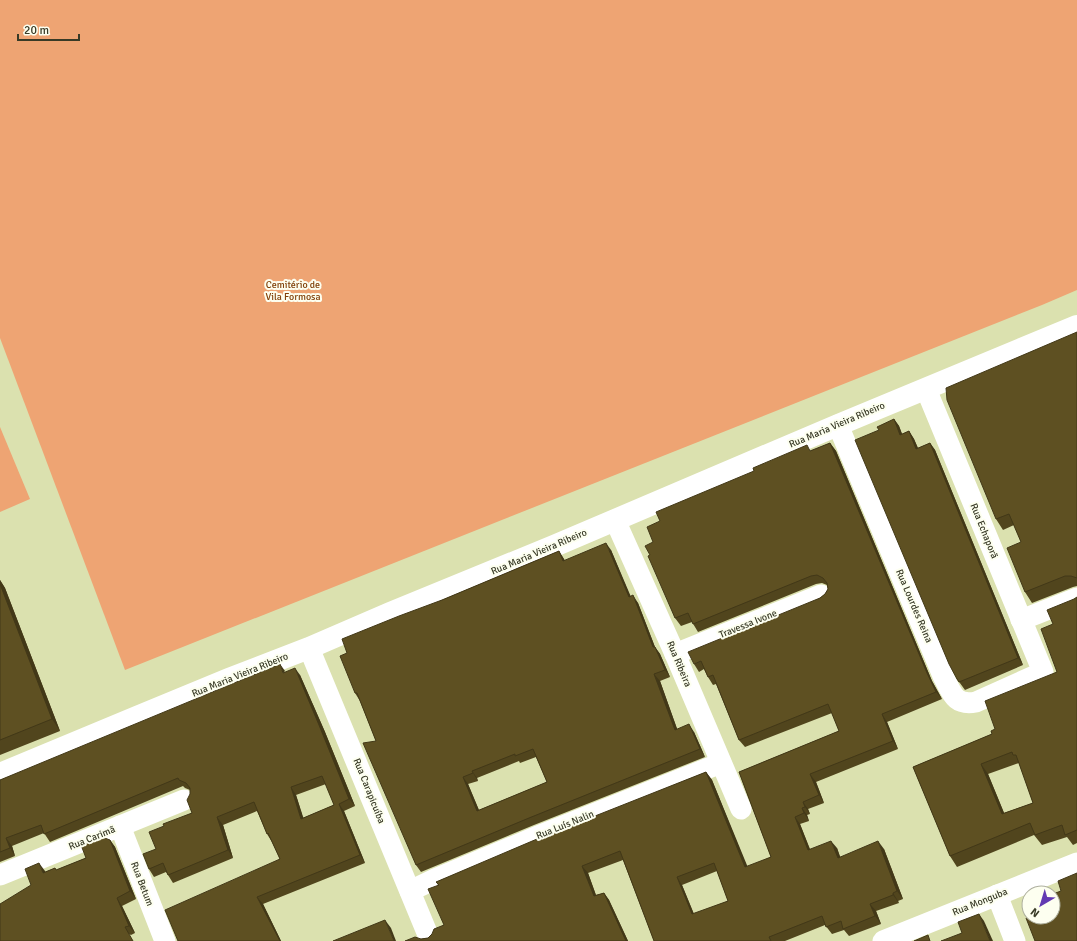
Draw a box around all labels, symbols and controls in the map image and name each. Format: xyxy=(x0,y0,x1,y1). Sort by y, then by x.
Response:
scale bar xyxy=(18,16,79,42)
text: 20 m xyxy=(24,23,49,38)
park label: Cemitério de Vila Formosa xyxy=(265,279,321,303)
street label: Rua Maria Vieira Ribeiro xyxy=(787,399,887,451)
street label: Rua Echaporã xyxy=(967,502,1001,560)
street label: Rua Maria Vieira Ribeiro xyxy=(489,526,589,578)
street label: Rua Lourdes Reina xyxy=(893,567,935,645)
street label: Travessa Ivone xyxy=(717,607,779,641)
street label: Rua Ribeira xyxy=(664,639,694,689)
street label: Rua Maria Vieira Ribeiro xyxy=(190,650,290,700)
street label: Rua Carapicuíba xyxy=(350,757,388,825)
street label: Rua Luís Nalin xyxy=(534,808,596,842)
street label: Rua Carimã xyxy=(67,823,117,853)
street label: Rua Betum xyxy=(128,860,156,908)
north arrow xyxy=(1021,885,1061,925)
street label: Rua Monguba xyxy=(951,886,1009,918)
text: N xyxy=(1028,905,1042,920)

